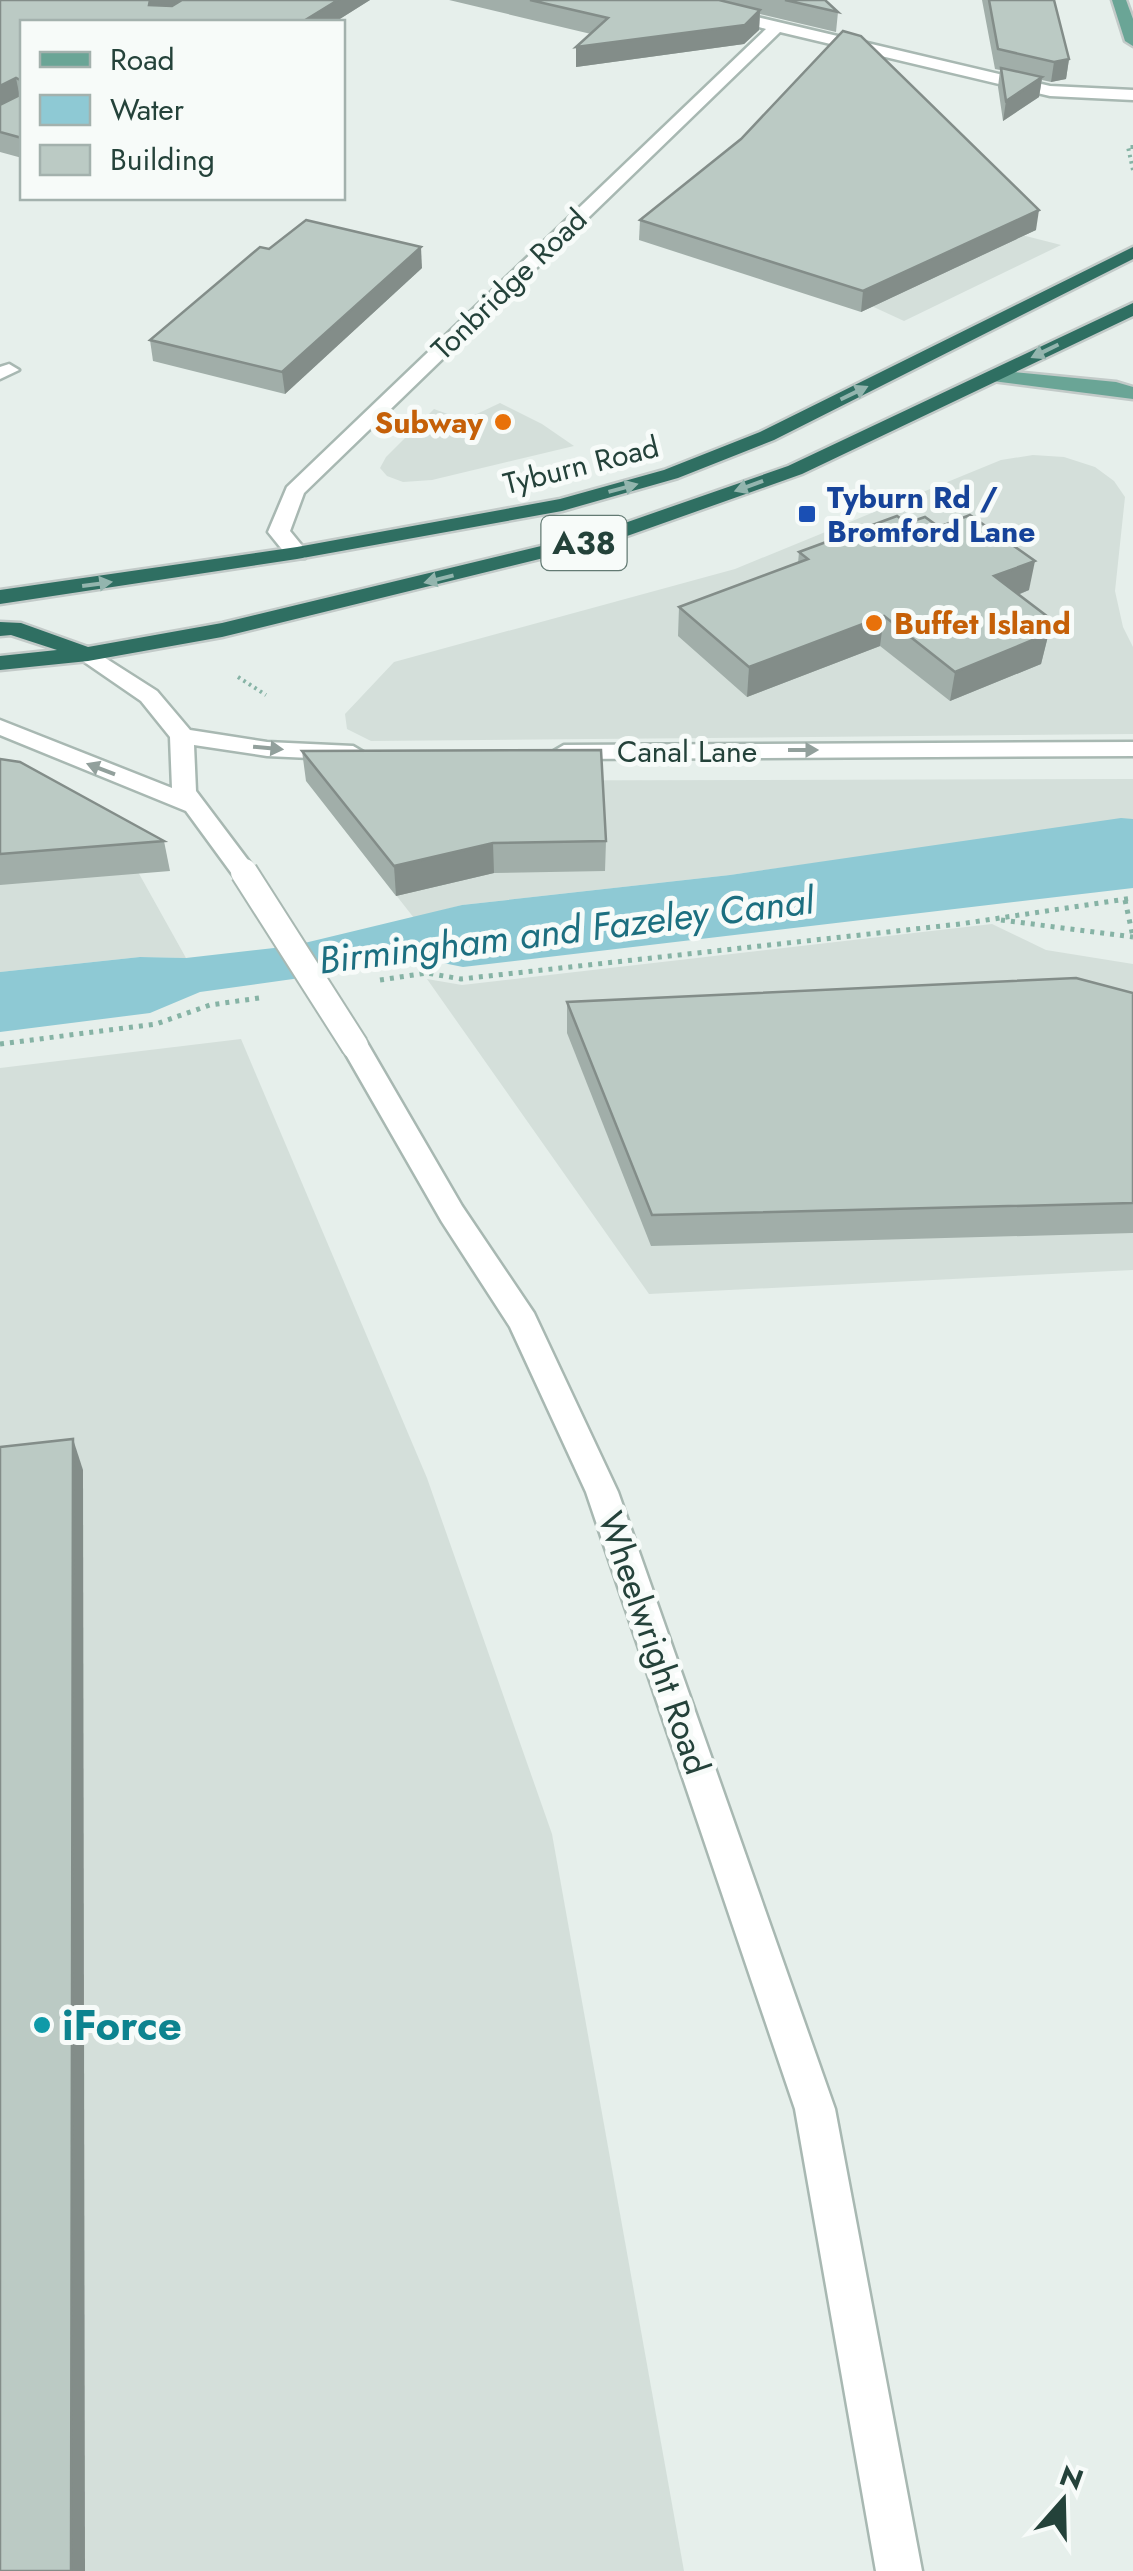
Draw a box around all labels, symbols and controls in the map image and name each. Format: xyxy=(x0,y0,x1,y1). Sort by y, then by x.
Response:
legend xyxy=(20,20,345,200)
text: Road xyxy=(110,38,175,81)
text: Water xyxy=(110,88,185,131)
text: Building xyxy=(110,138,215,181)
street label: Tonbridge Road xyxy=(422,198,596,370)
one-way arrow xyxy=(1030,343,1059,360)
one-way arrow xyxy=(840,385,869,402)
place label: Subway xyxy=(374,401,483,444)
marker: Subway xyxy=(492,411,514,433)
street label: Tyburn Road xyxy=(499,425,663,505)
place label: Tyburn Rd / Bromford Lane xyxy=(827,476,1035,553)
one-way arrow xyxy=(734,479,764,494)
one-way arrow xyxy=(608,480,638,495)
marker: Tyburn Rd / Bromford Lane xyxy=(796,503,818,525)
road number: A38 xyxy=(542,516,626,570)
one-way arrow xyxy=(423,572,454,588)
one-way arrow xyxy=(81,576,113,592)
place label: Buffet Island xyxy=(894,602,1071,645)
marker: Buffet Island xyxy=(863,612,885,634)
street label: Canal Lane xyxy=(617,730,757,773)
one-way arrow xyxy=(253,741,285,757)
one-way arrow xyxy=(788,742,820,758)
one-way arrow xyxy=(86,760,116,776)
water label: Birmingham and Fazeley Canal xyxy=(315,872,818,988)
street label: Wheelwright Road xyxy=(586,1505,722,1781)
place label: iForce xyxy=(62,1995,182,2056)
marker: iForce xyxy=(31,2014,53,2036)
north arrow xyxy=(1013,2451,1113,2551)
text: N xyxy=(1054,2455,1089,2501)

